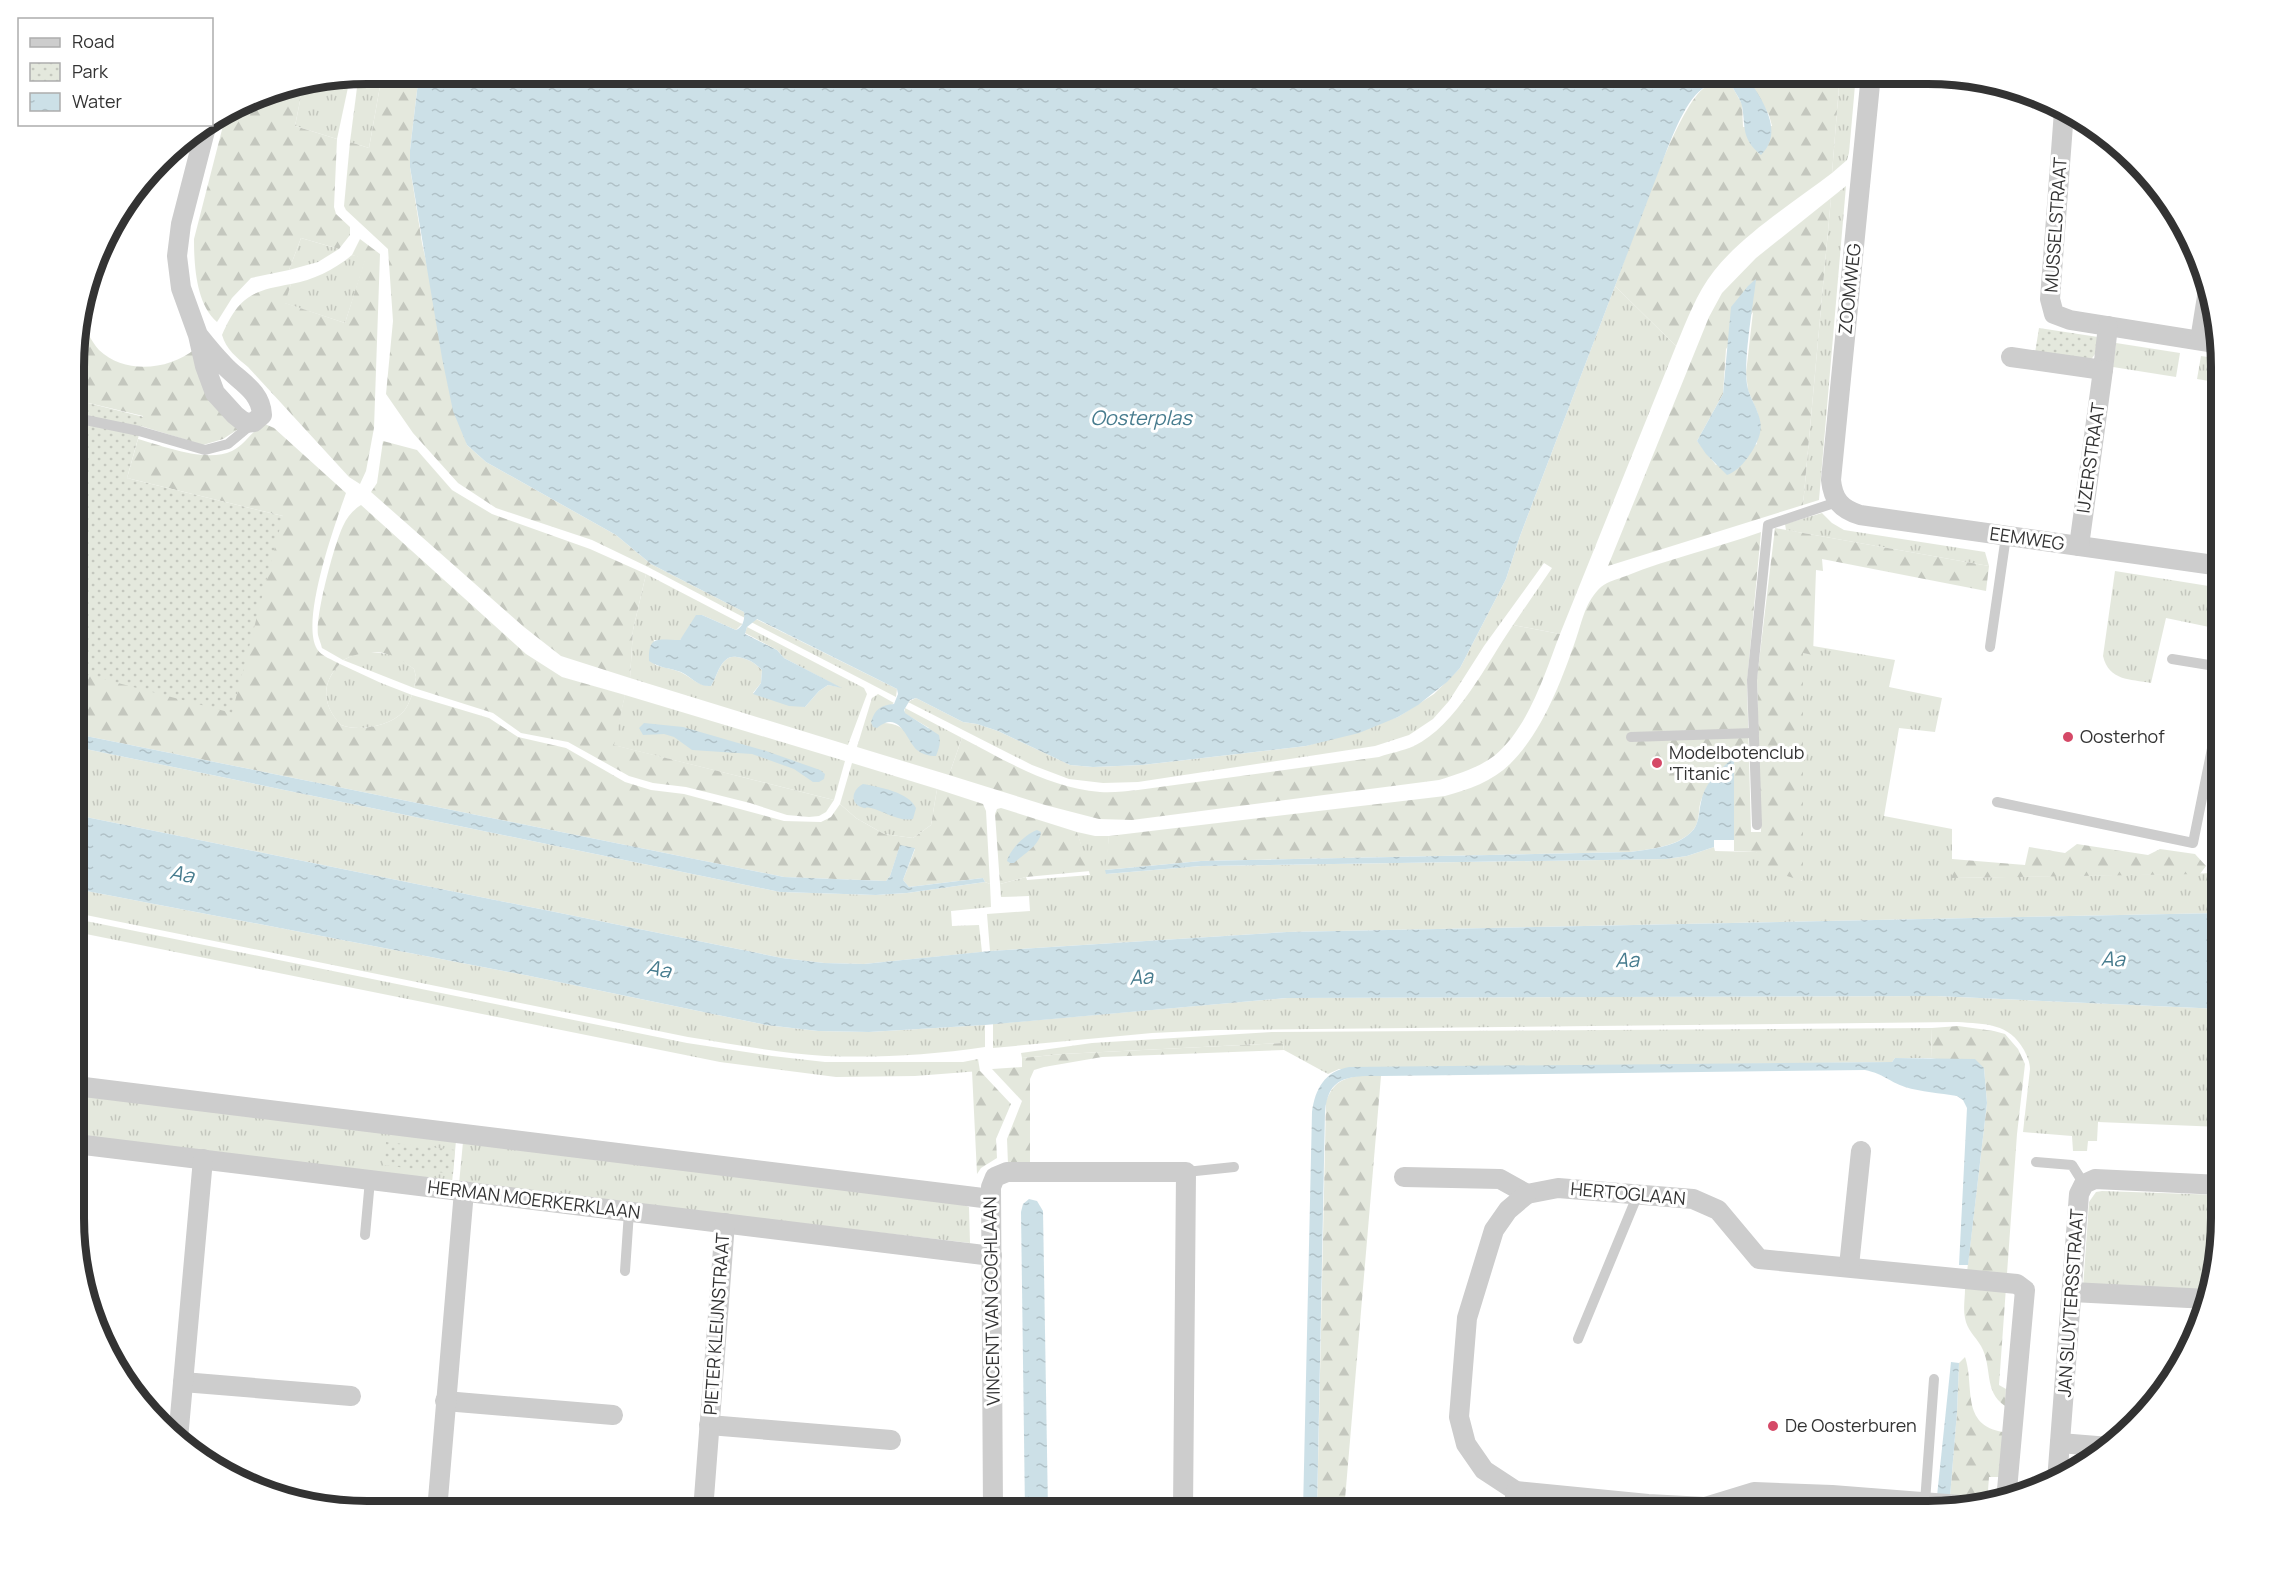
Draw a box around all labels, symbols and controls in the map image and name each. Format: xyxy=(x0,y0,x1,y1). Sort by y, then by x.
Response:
legend xyxy=(18,18,213,126)
text: Road xyxy=(72,29,115,53)
text: Park xyxy=(72,59,109,83)
text: Water xyxy=(72,89,122,113)
street label: MUSSELSTRAAT xyxy=(2038,156,2072,293)
street label: ZOOMWEG xyxy=(1832,242,1866,336)
street label: IJZERSTRAAT xyxy=(2070,401,2110,515)
water label: Oosterplas xyxy=(1090,404,1193,431)
street label: EEMWEG xyxy=(1988,521,2066,555)
place label: Oosterhof xyxy=(2080,724,2165,748)
marker: Oosterhof xyxy=(2061,730,2075,744)
place label: Modelbotenclub 'Titanic' xyxy=(1669,740,1804,785)
marker: Modelbotenclub 'Titanic' xyxy=(1650,756,1664,770)
water label: Aa xyxy=(168,858,197,889)
water label: Aa xyxy=(2101,945,2126,972)
water label: Aa xyxy=(1615,946,1640,973)
water label: Aa xyxy=(645,953,674,984)
water label: Aa xyxy=(1128,962,1155,991)
street label: HERMAN MOERKERKLAAN xyxy=(426,1174,642,1224)
street label: HERTOGLAAN xyxy=(1570,1176,1687,1210)
street label: VINCENT VAN GOGHLAAN xyxy=(977,1196,1005,1406)
street label: JAN SLUYTERSSTRAAT xyxy=(2051,1208,2089,1398)
street label: PIETER KLEIJNSTRAAT xyxy=(698,1232,734,1416)
place label: De Oosterburen xyxy=(1785,1413,1917,1437)
marker: De Oosterburen xyxy=(1766,1419,1780,1433)

